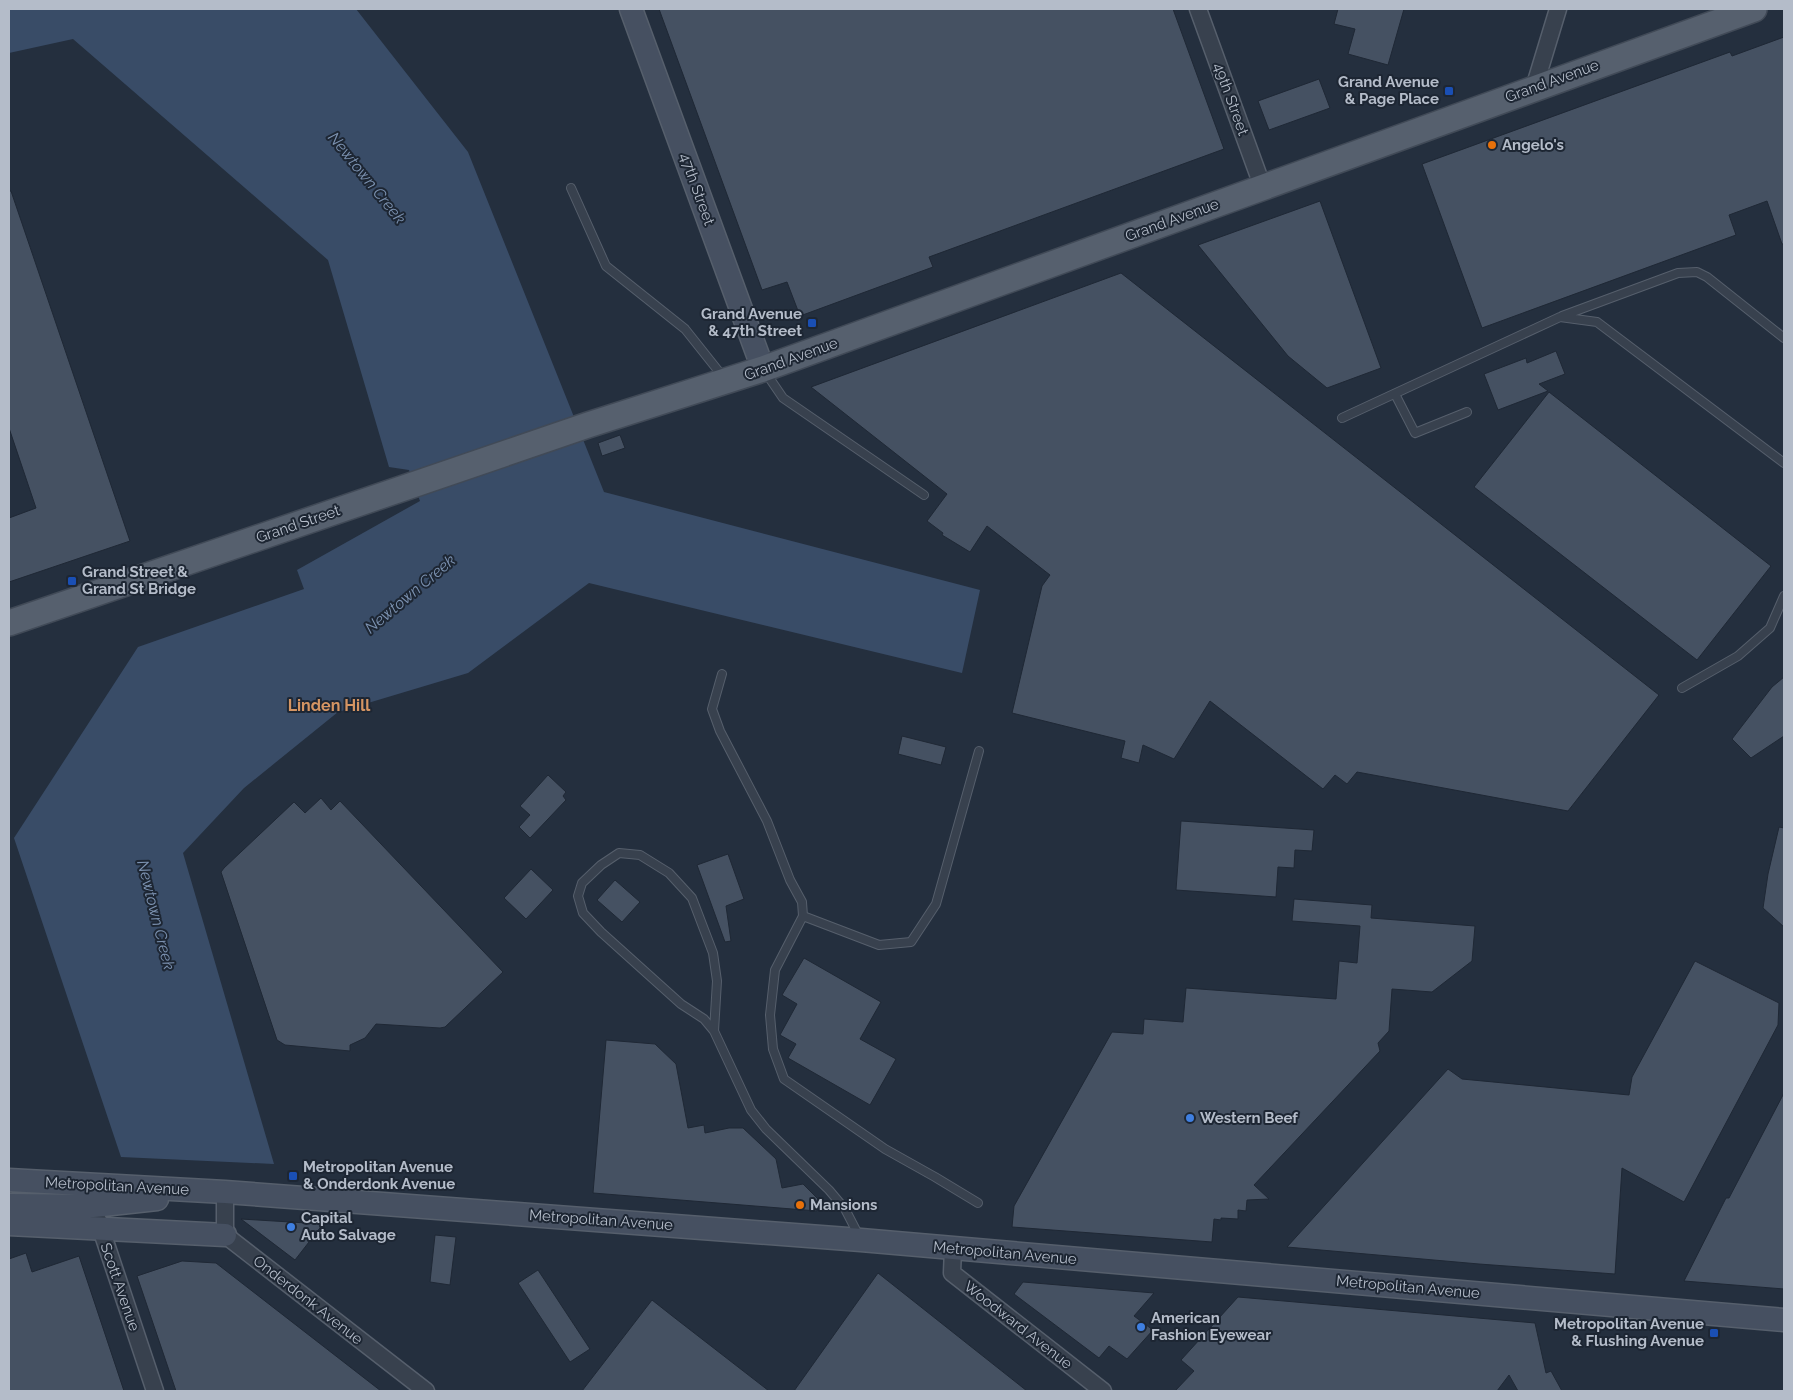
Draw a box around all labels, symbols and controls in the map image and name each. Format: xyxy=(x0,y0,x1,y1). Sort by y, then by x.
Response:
street label: Grand Avenue xyxy=(1503,56,1601,106)
street label: 49th Street xyxy=(1210,60,1252,138)
place label: Grand Avenue & Page Place xyxy=(1338,73,1439,108)
marker: Grand Avenue & Page Place xyxy=(1443,85,1455,97)
water label: Newtown Creek xyxy=(324,128,410,228)
place label: Angelo's xyxy=(1502,136,1564,154)
marker: Angelo's xyxy=(1486,139,1498,151)
street label: 47th Street xyxy=(676,151,718,227)
street label: Grand Avenue xyxy=(1123,195,1221,245)
place label: Grand Avenue & 47th Street xyxy=(701,305,802,340)
marker: Grand Avenue & 47th Street xyxy=(806,317,818,329)
street label: Grand Avenue xyxy=(742,334,840,384)
street label: Grand Street xyxy=(254,501,342,547)
water label: Newtown Creek xyxy=(361,550,460,637)
place label: Grand Street & Grand St Bridge xyxy=(82,563,196,598)
marker: Grand Street & Grand St Bridge xyxy=(66,575,78,587)
district label: Linden Hill xyxy=(288,696,371,715)
water label: Newtown Creek xyxy=(133,858,179,972)
place label: Western Beef xyxy=(1200,1109,1298,1127)
marker: Western Beef xyxy=(1184,1112,1196,1124)
place label: Metropolitan Avenue & Onderdonk Avenue xyxy=(303,1158,455,1193)
marker: Metropolitan Avenue & Onderdonk Avenue xyxy=(287,1170,299,1182)
street label: Metropolitan Avenue xyxy=(45,1173,190,1199)
place label: Mansions xyxy=(810,1196,877,1214)
marker: Mansions xyxy=(794,1199,806,1211)
street label: Metropolitan Avenue xyxy=(528,1206,674,1234)
place label: Capital Auto Salvage xyxy=(301,1209,396,1244)
marker: Capital Auto Salvage xyxy=(285,1221,297,1233)
street label: Metropolitan Avenue xyxy=(932,1238,1078,1268)
street label: Scott Avenue xyxy=(96,1241,144,1334)
street label: Onderdonk Avenue xyxy=(250,1252,367,1348)
street label: Metropolitan Avenue xyxy=(1335,1272,1481,1302)
street label: Woodward Avenue xyxy=(960,1277,1076,1373)
place label: American Fashion Eyewear xyxy=(1151,1309,1271,1344)
place label: Metropolitan Avenue & Flushing Avenue xyxy=(1554,1315,1704,1350)
marker: American Fashion Eyewear xyxy=(1135,1321,1147,1333)
marker: Metropolitan Avenue & Flushing Avenue xyxy=(1708,1327,1720,1339)

